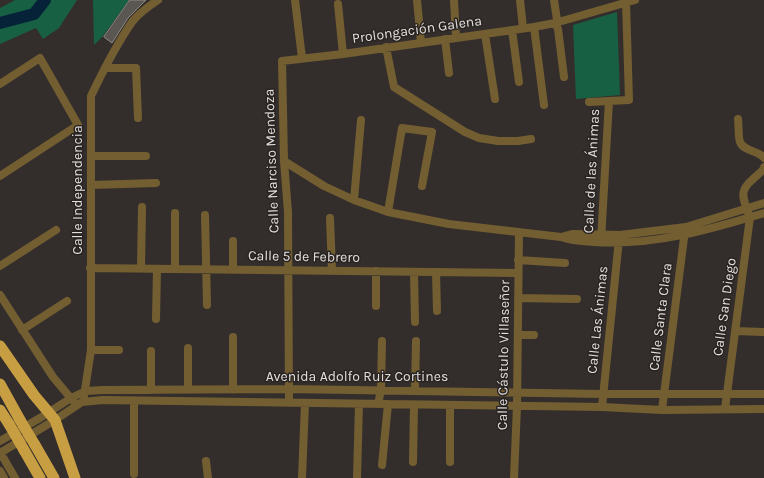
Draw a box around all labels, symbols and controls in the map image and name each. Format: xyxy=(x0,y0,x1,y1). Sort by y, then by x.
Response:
street label: Prolongación Galena xyxy=(351,13,483,47)
street label: Calle Narciso Mendoza xyxy=(261,88,283,234)
street label: Calle de las Ánimas xyxy=(580,108,604,234)
street label: Calle Independencia xyxy=(70,125,86,255)
street label: Calle 5 de Febrero xyxy=(248,248,360,266)
street label: Calle San Diego xyxy=(710,257,740,357)
street label: Calle Santa Clara xyxy=(646,262,676,372)
street label: Calle Las Ánimas xyxy=(584,265,612,375)
street label: Calle Cástulo Villaseñor xyxy=(494,280,514,430)
street label: Avenida Adolfo Ruiz Cortines xyxy=(266,369,448,385)

